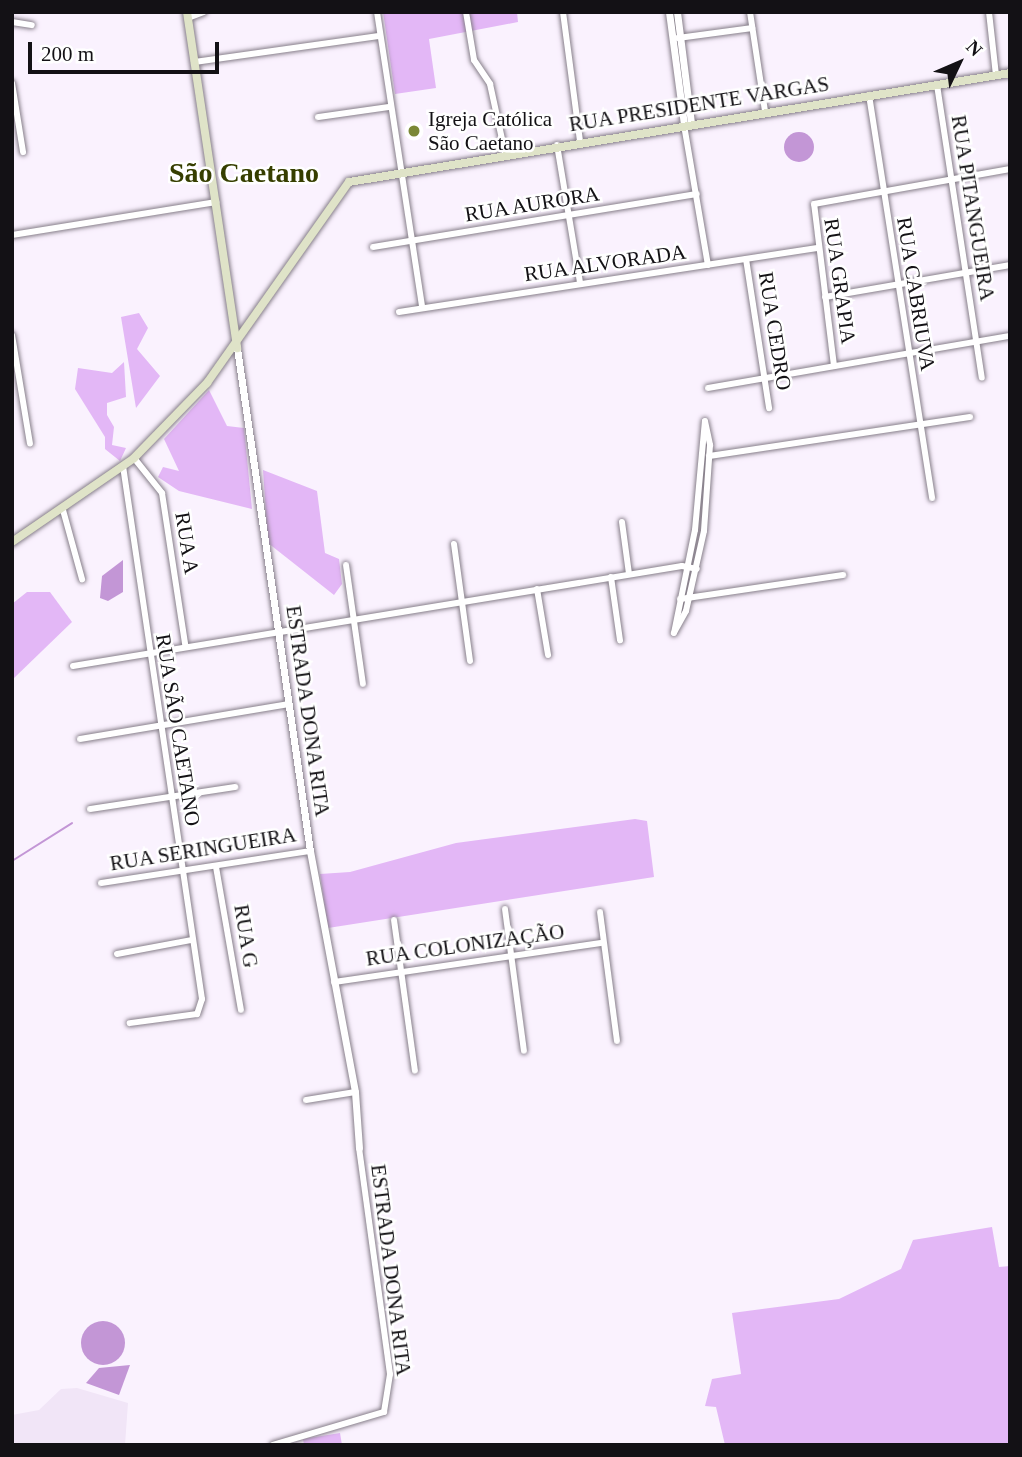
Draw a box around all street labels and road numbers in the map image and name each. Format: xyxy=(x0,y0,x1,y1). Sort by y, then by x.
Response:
street label: RUA PRESIDENTE VARGAS xyxy=(566,71,832,137)
street label: RUA PITANGUEIRA xyxy=(946,113,1000,303)
street label: RUA AURORA xyxy=(462,181,602,227)
street label: RUA CABRIUVA xyxy=(891,215,941,373)
street label: RUA GRAPIA xyxy=(819,216,861,346)
street label: RUA ALVORADA xyxy=(521,239,689,287)
street label: RUA CEDRO xyxy=(753,269,797,393)
street label: RUA A xyxy=(169,509,205,577)
street label: ESTRADA DONA RITA xyxy=(281,603,335,819)
street label: RUA SÃO CAETANO xyxy=(150,631,206,829)
street label: RUA SERINGUEIRA xyxy=(107,822,299,876)
street label: RUA G xyxy=(228,902,264,970)
street label: RUA COLONIZAÇÃO xyxy=(364,919,566,971)
street label: ESTRADA DONA RITA xyxy=(365,1162,417,1378)

